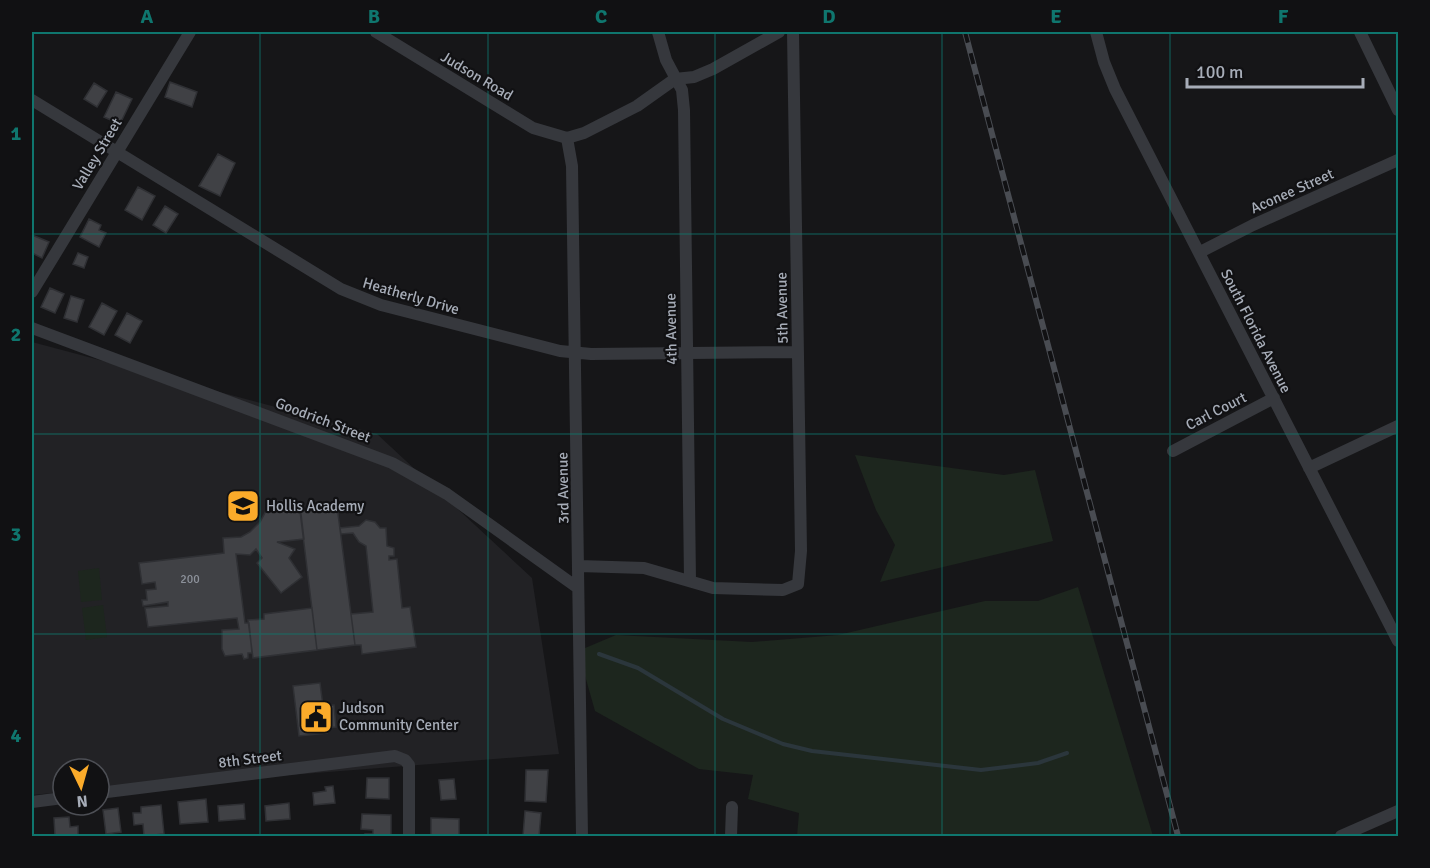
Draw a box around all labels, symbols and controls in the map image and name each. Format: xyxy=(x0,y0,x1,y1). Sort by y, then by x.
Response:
text: A xyxy=(141,4,154,29)
text: B xyxy=(368,4,380,29)
text: C xyxy=(595,4,607,29)
text: D xyxy=(822,4,836,29)
text: E xyxy=(1050,4,1062,29)
text: F xyxy=(1278,4,1289,29)
street label: Judson Road xyxy=(438,47,516,105)
scale bar xyxy=(1187,51,1362,89)
text: 100 m xyxy=(1196,61,1243,83)
street label: Valley Street xyxy=(68,115,126,193)
text: 1 xyxy=(11,121,22,146)
street label: Aconee Street xyxy=(1247,165,1337,217)
street label: South Florida Avenue xyxy=(1217,266,1295,396)
street label: 5th Avenue xyxy=(772,272,792,344)
street label: Heatherly Drive xyxy=(361,274,461,318)
street label: 4th Avenue xyxy=(661,293,681,365)
text: 2 xyxy=(11,322,21,347)
street label: Carl Court xyxy=(1183,388,1249,434)
street label: Goodrich Street xyxy=(273,394,373,446)
street label: 3rd Avenue xyxy=(553,452,573,524)
school or university icon: Hollis Academy xyxy=(225,488,261,524)
place label: Hollis Academy xyxy=(266,497,364,515)
text: 3 xyxy=(11,522,21,547)
house number: 200 xyxy=(180,572,200,587)
public building icon: Judson Community Center xyxy=(298,699,334,735)
place label: Judson Community Center xyxy=(339,699,459,734)
text: 4 xyxy=(11,723,22,748)
street label: 8th Street xyxy=(217,746,283,772)
north arrow xyxy=(51,757,111,817)
text: N xyxy=(76,790,89,811)

